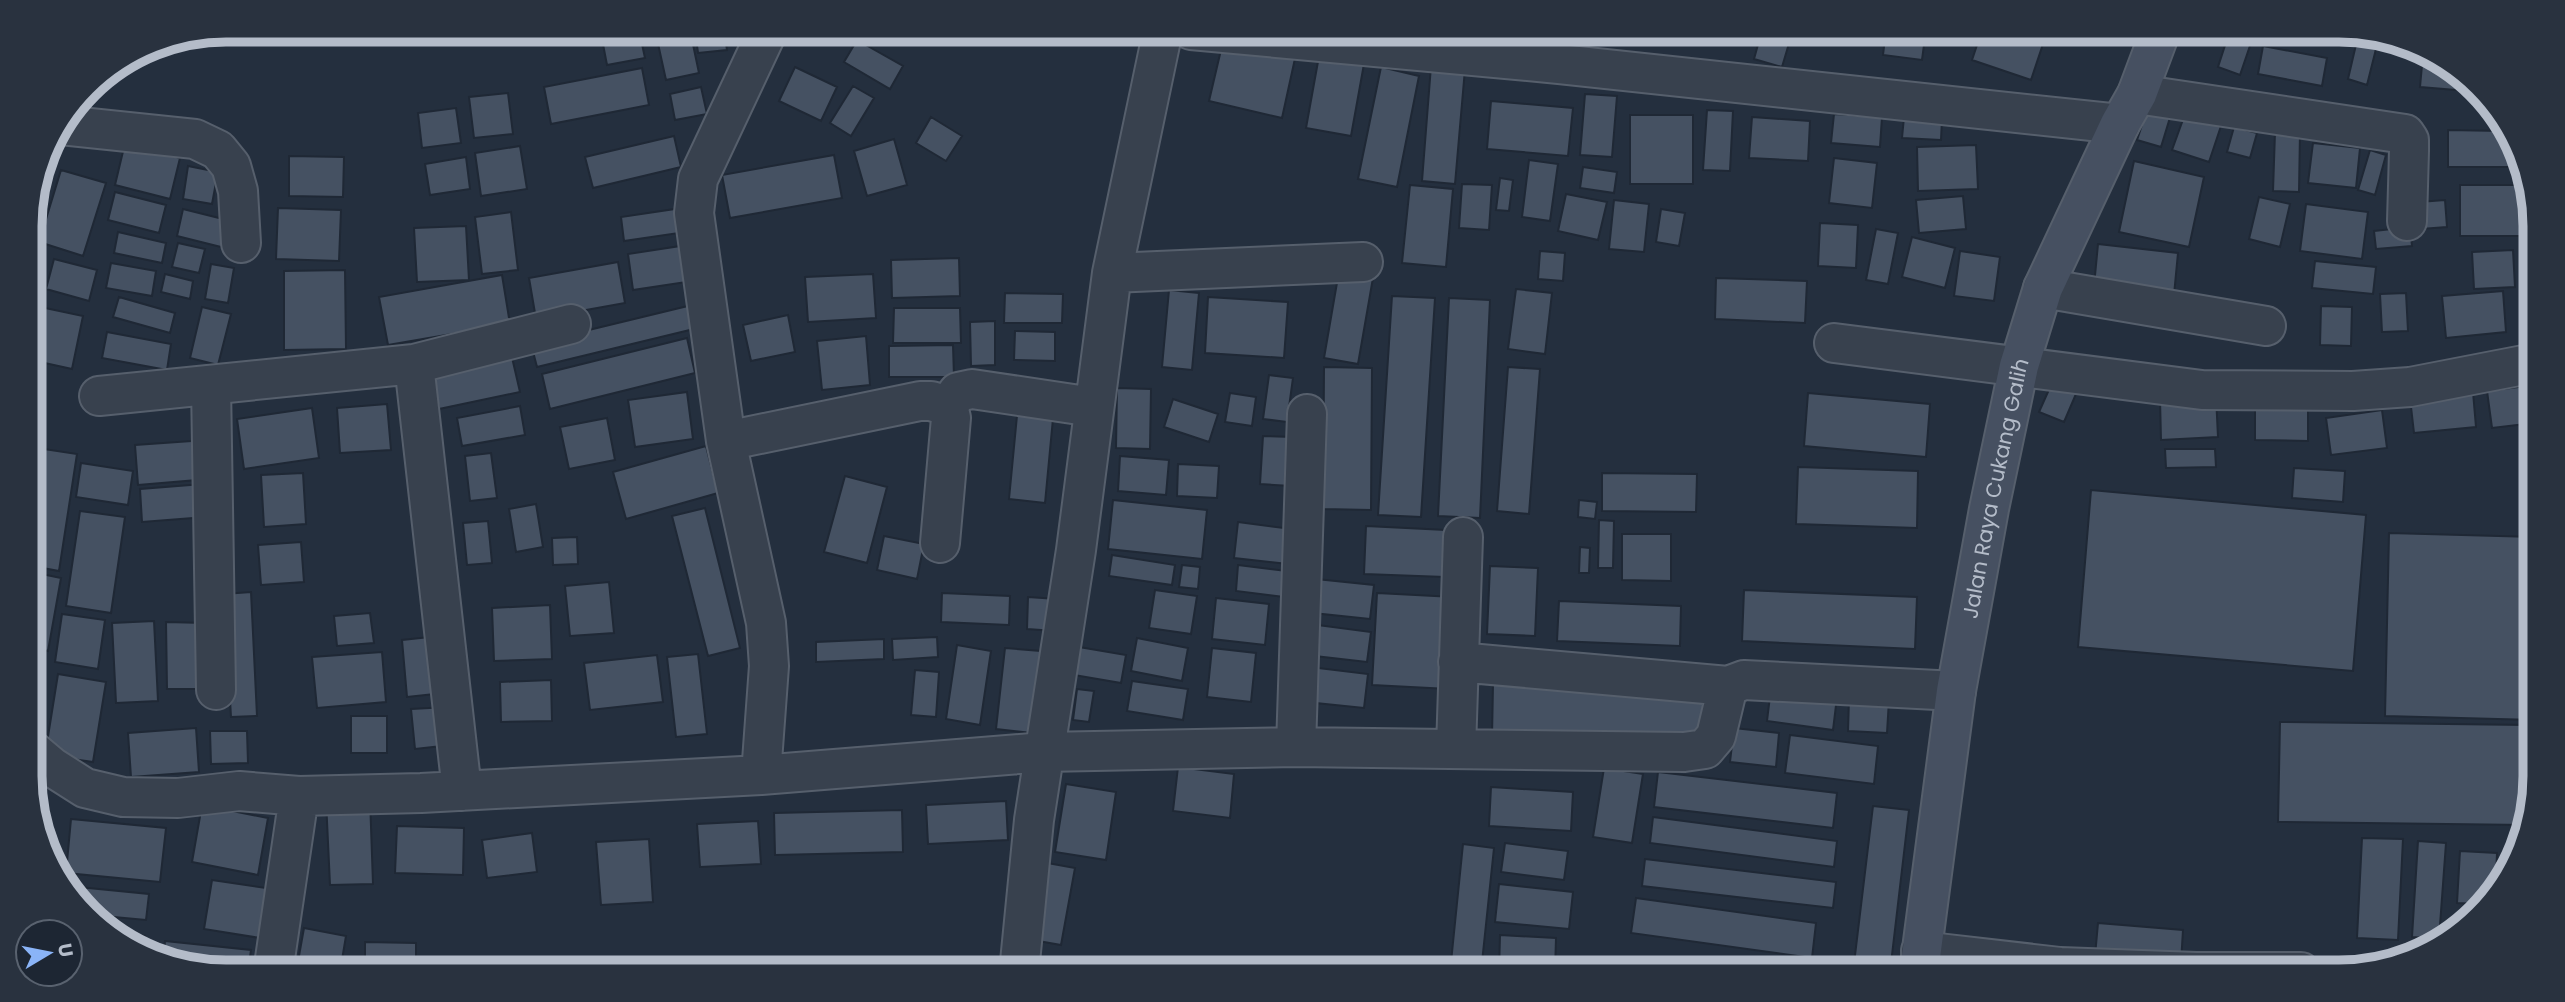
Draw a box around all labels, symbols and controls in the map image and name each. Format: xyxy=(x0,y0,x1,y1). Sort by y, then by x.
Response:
street label: Jalan Raya Cukang Galih xyxy=(1955,354,2035,621)
north arrow xyxy=(14,918,84,988)
text: U xyxy=(51,941,80,959)

